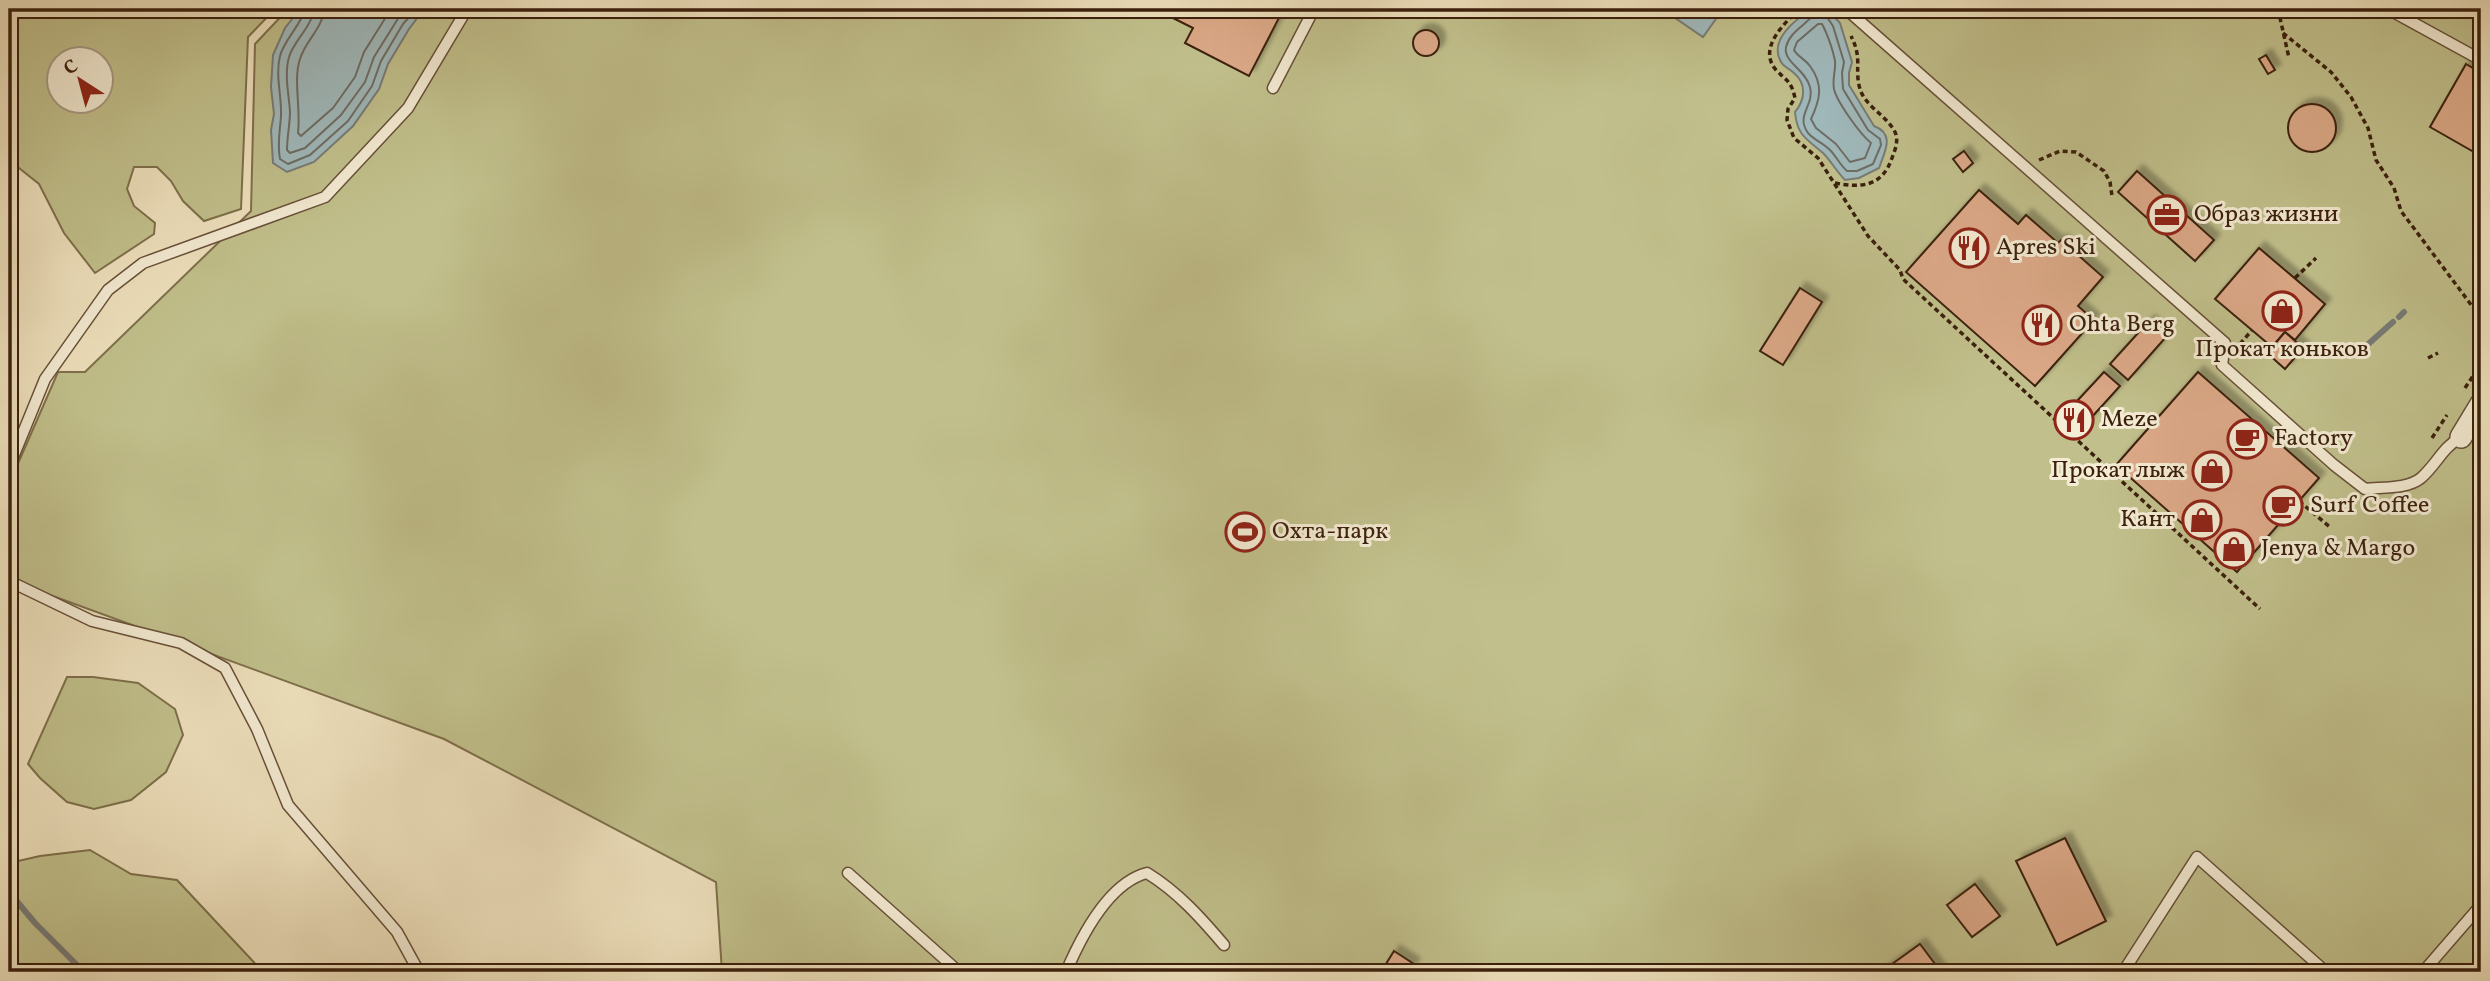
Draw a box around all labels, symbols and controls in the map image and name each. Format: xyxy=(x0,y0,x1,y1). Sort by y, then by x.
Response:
north arrow xyxy=(46,46,116,116)
text: С xyxy=(59,54,84,82)
office icon: Образ жизни xyxy=(2146,194,2188,236)
place label: Образ жизни xyxy=(2194,198,2338,232)
restaurant icon: Apres Ski xyxy=(1948,227,1990,269)
place label: Apres Ski xyxy=(1996,231,2096,265)
shop icon: Прокат коньков xyxy=(2261,290,2303,332)
restaurant icon: Ohta Berg xyxy=(2021,304,2063,346)
place label: Ohta Berg xyxy=(2069,308,2175,342)
place label: Прокат коньков xyxy=(2195,333,2369,367)
restaurant icon: Meze xyxy=(2053,399,2095,441)
place label: Meze xyxy=(2101,403,2158,437)
cafe icon: Factory xyxy=(2226,418,2268,460)
place label: Factory xyxy=(2274,422,2353,456)
shop icon: Прокат лыж xyxy=(2191,450,2233,492)
place label: Прокат лыж xyxy=(2051,454,2185,488)
cafe icon: Surf Coffee xyxy=(2262,485,2304,527)
place label: Surf Coffee xyxy=(2310,489,2429,523)
shop icon: Кант xyxy=(2181,499,2223,541)
place label: Кант xyxy=(2120,503,2175,537)
sports icon: Охта-парк xyxy=(1224,511,1266,553)
place label: Охта-парк xyxy=(1272,515,1388,549)
shop icon: Jenya & Margo xyxy=(2213,528,2255,570)
place label: Jenya & Margo xyxy=(2261,532,2415,566)

